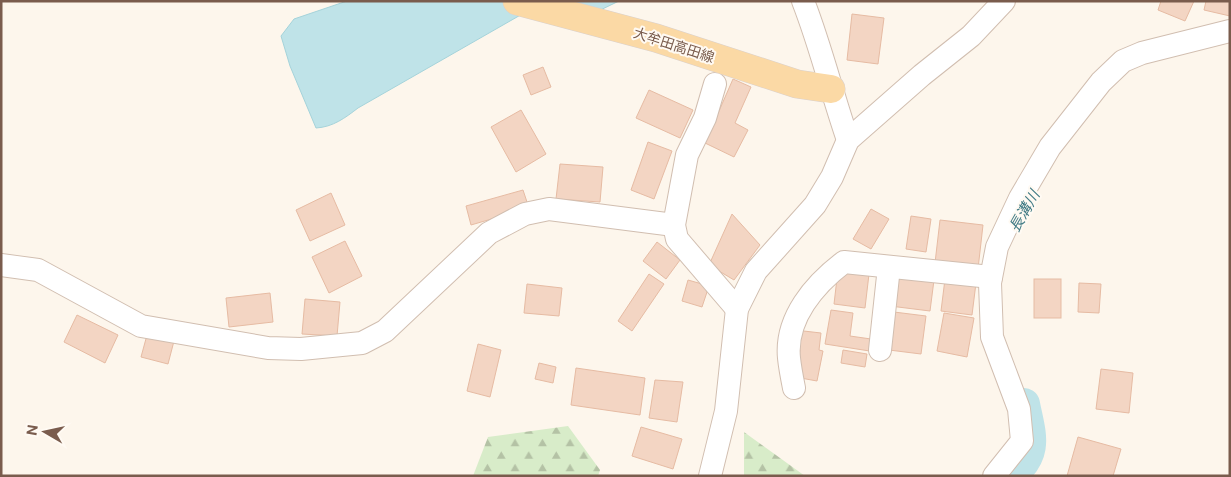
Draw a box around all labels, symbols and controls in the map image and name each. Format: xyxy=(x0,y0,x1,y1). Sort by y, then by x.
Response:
street label: 大牟田高田線 xyxy=(632,24,716,66)
water label: 長溝川 xyxy=(1005,186,1044,235)
north arrow xyxy=(20,407,70,457)
text: N xyxy=(23,423,41,437)

